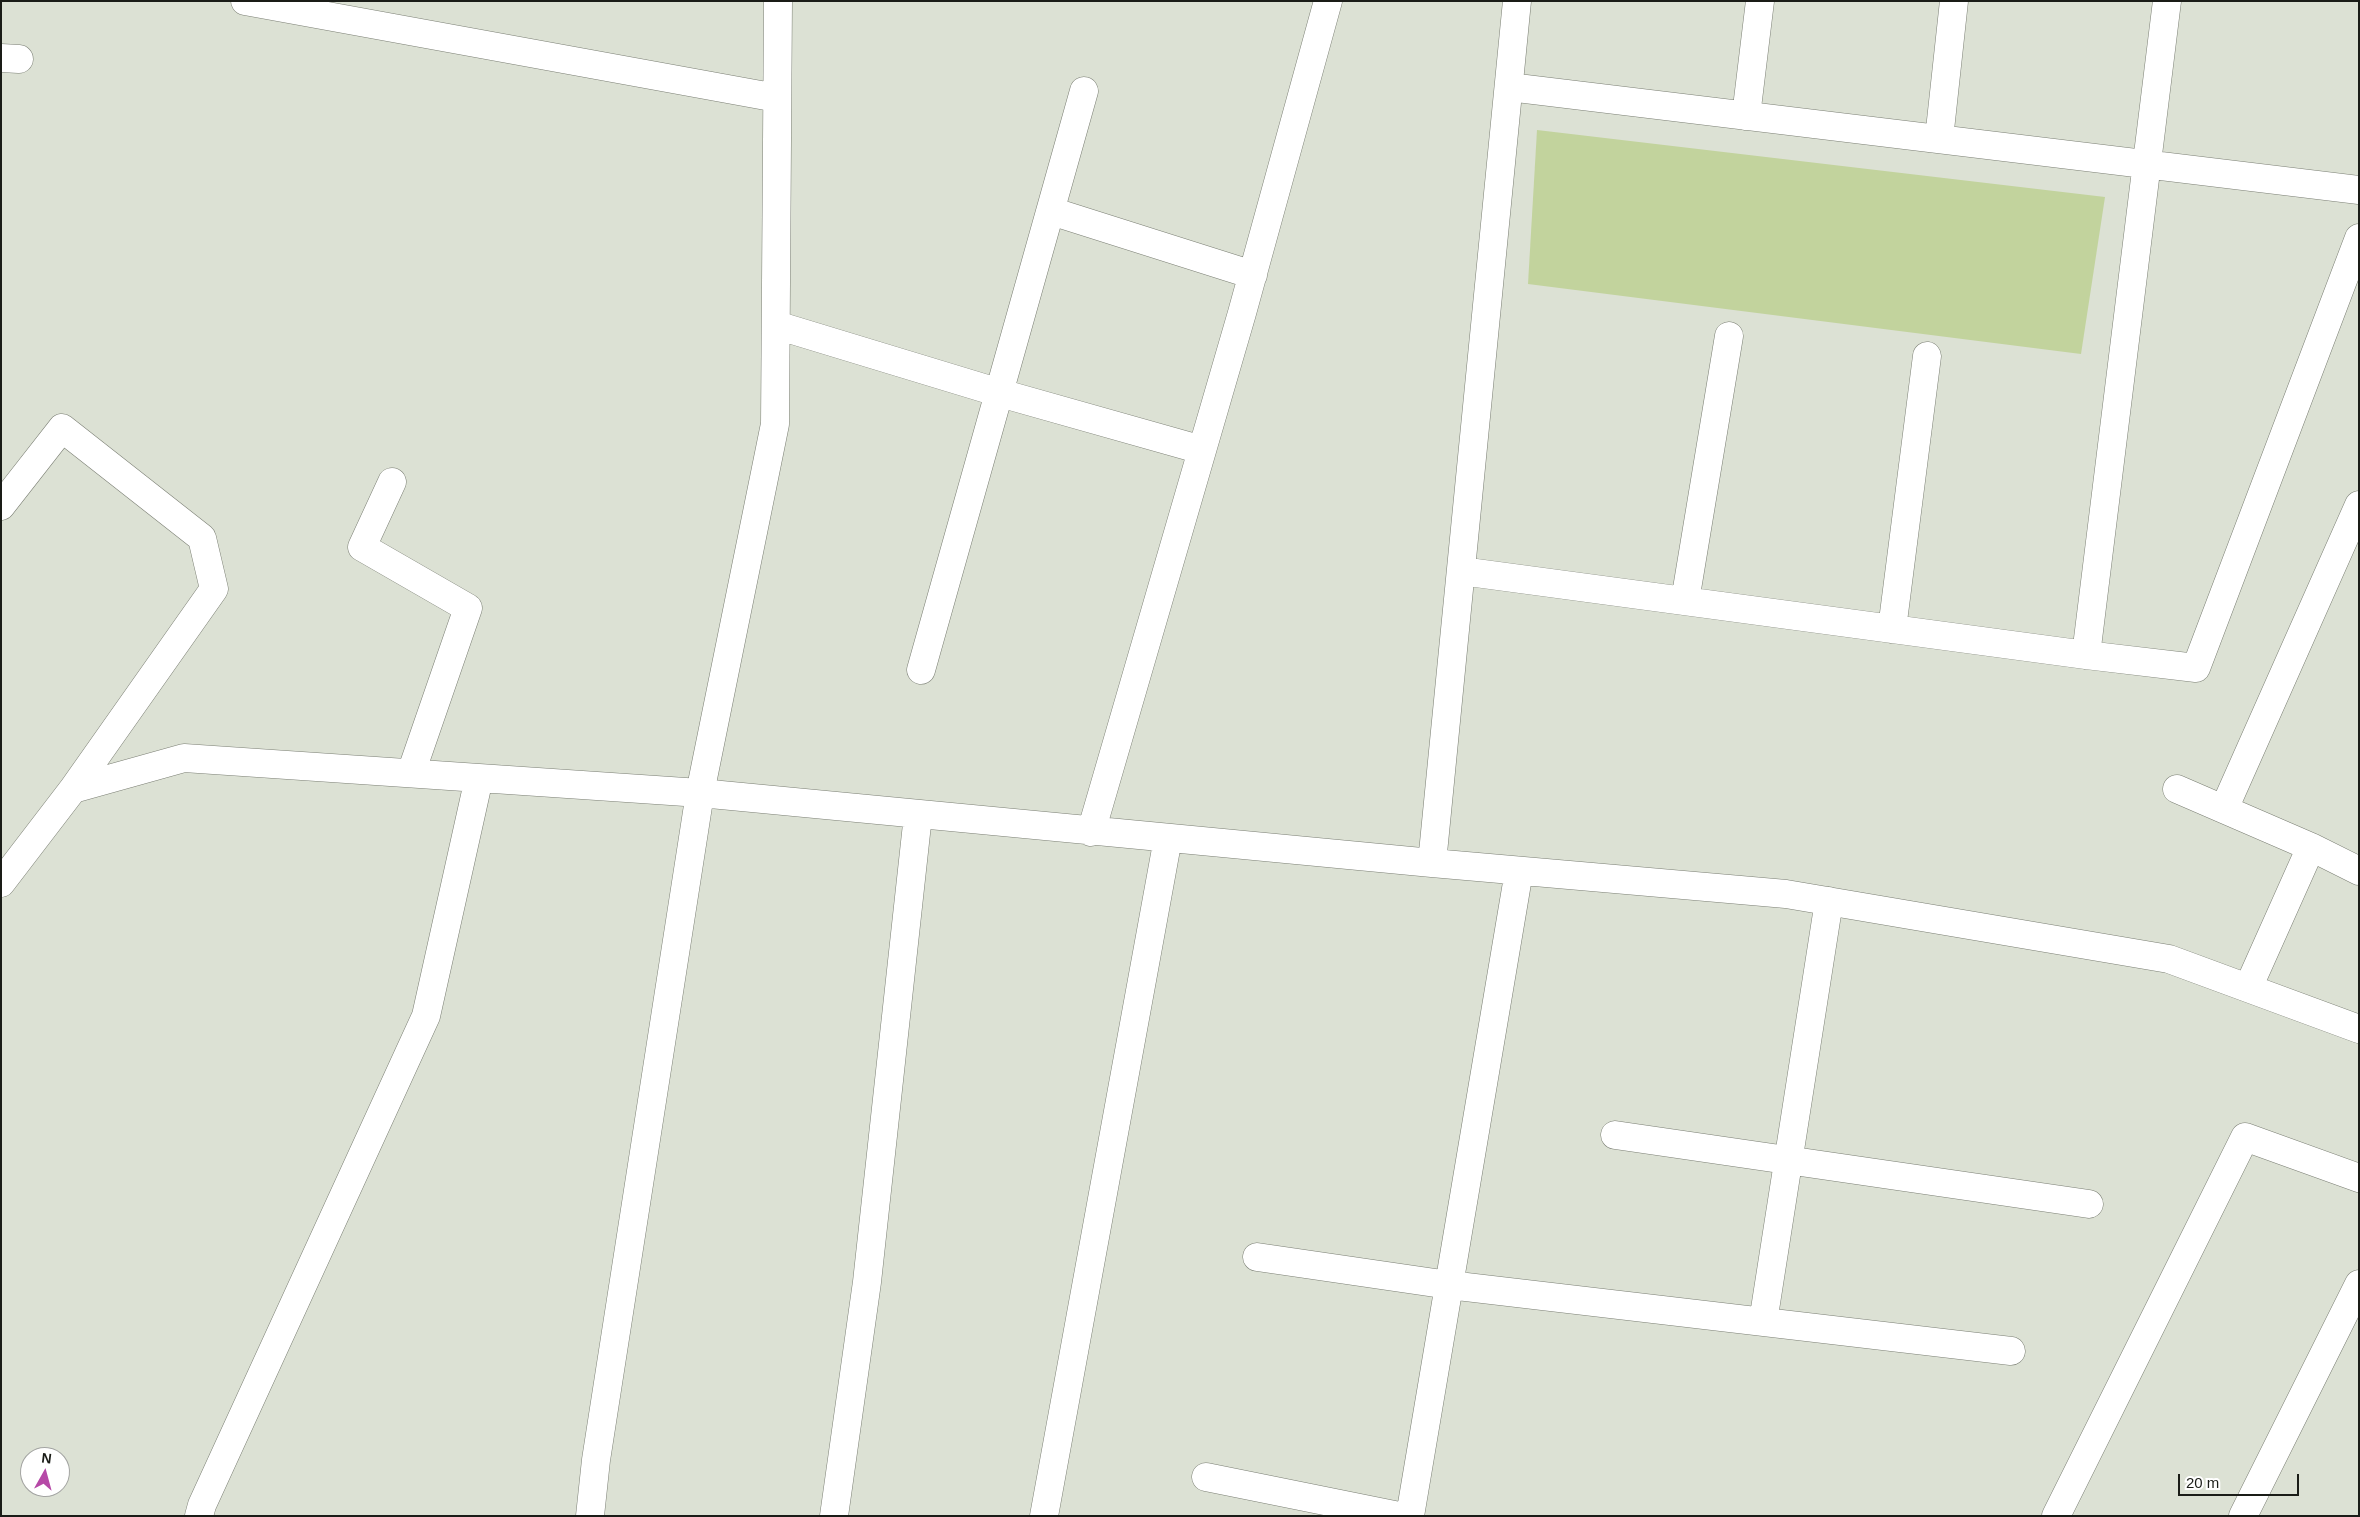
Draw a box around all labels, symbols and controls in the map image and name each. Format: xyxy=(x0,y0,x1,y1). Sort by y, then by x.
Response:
north arrow xyxy=(20,1447,70,1497)
text: N xyxy=(41,1450,53,1467)
scale bar xyxy=(2180,1464,2301,1496)
text: 20 m xyxy=(2186,1474,2219,1491)

